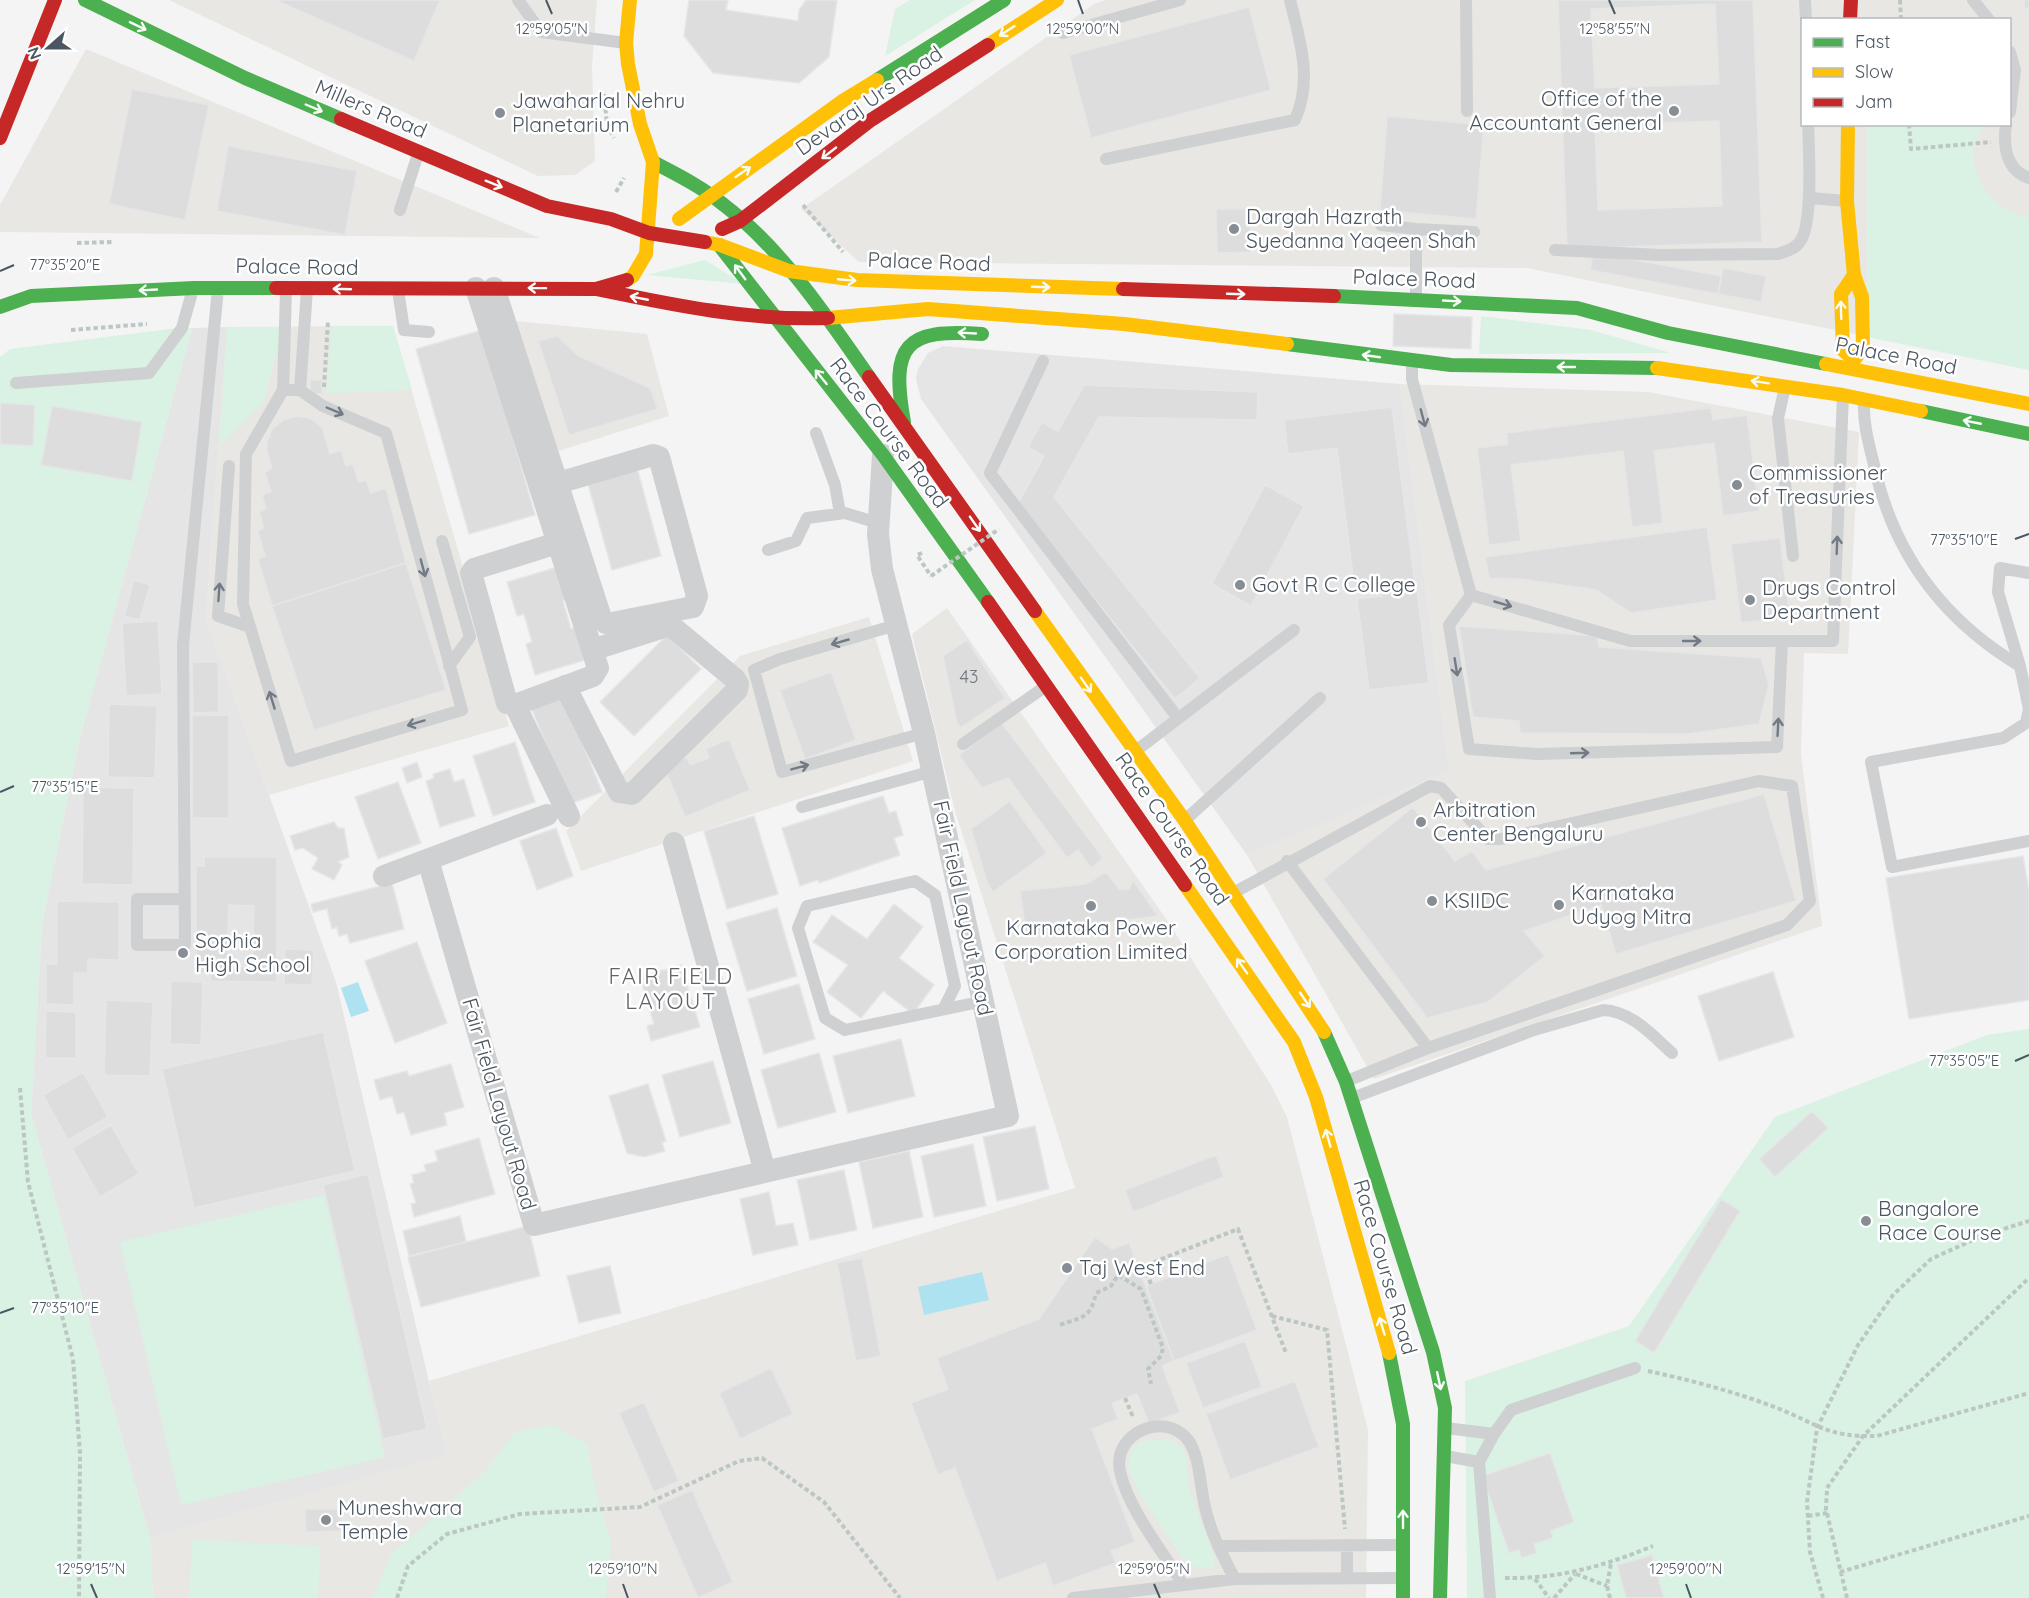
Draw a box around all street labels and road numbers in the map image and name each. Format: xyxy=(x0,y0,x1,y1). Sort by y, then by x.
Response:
street label: Devaraj Urs Road xyxy=(790,40,947,161)
street label: Millers Road xyxy=(312,73,431,143)
street label: Palace Road xyxy=(867,246,991,276)
street label: Palace Road xyxy=(235,252,359,280)
street label: Palace Road xyxy=(1352,263,1476,293)
street label: Palace Road xyxy=(1833,330,1959,380)
street label: Race Course Road xyxy=(825,352,955,513)
street label: Race Course Road xyxy=(1110,747,1235,910)
street label: Fair Field Layout Road xyxy=(928,798,999,1018)
street label: Fair Field Layout Road xyxy=(457,995,543,1213)
street label: Race Course Road xyxy=(1348,1176,1423,1357)

